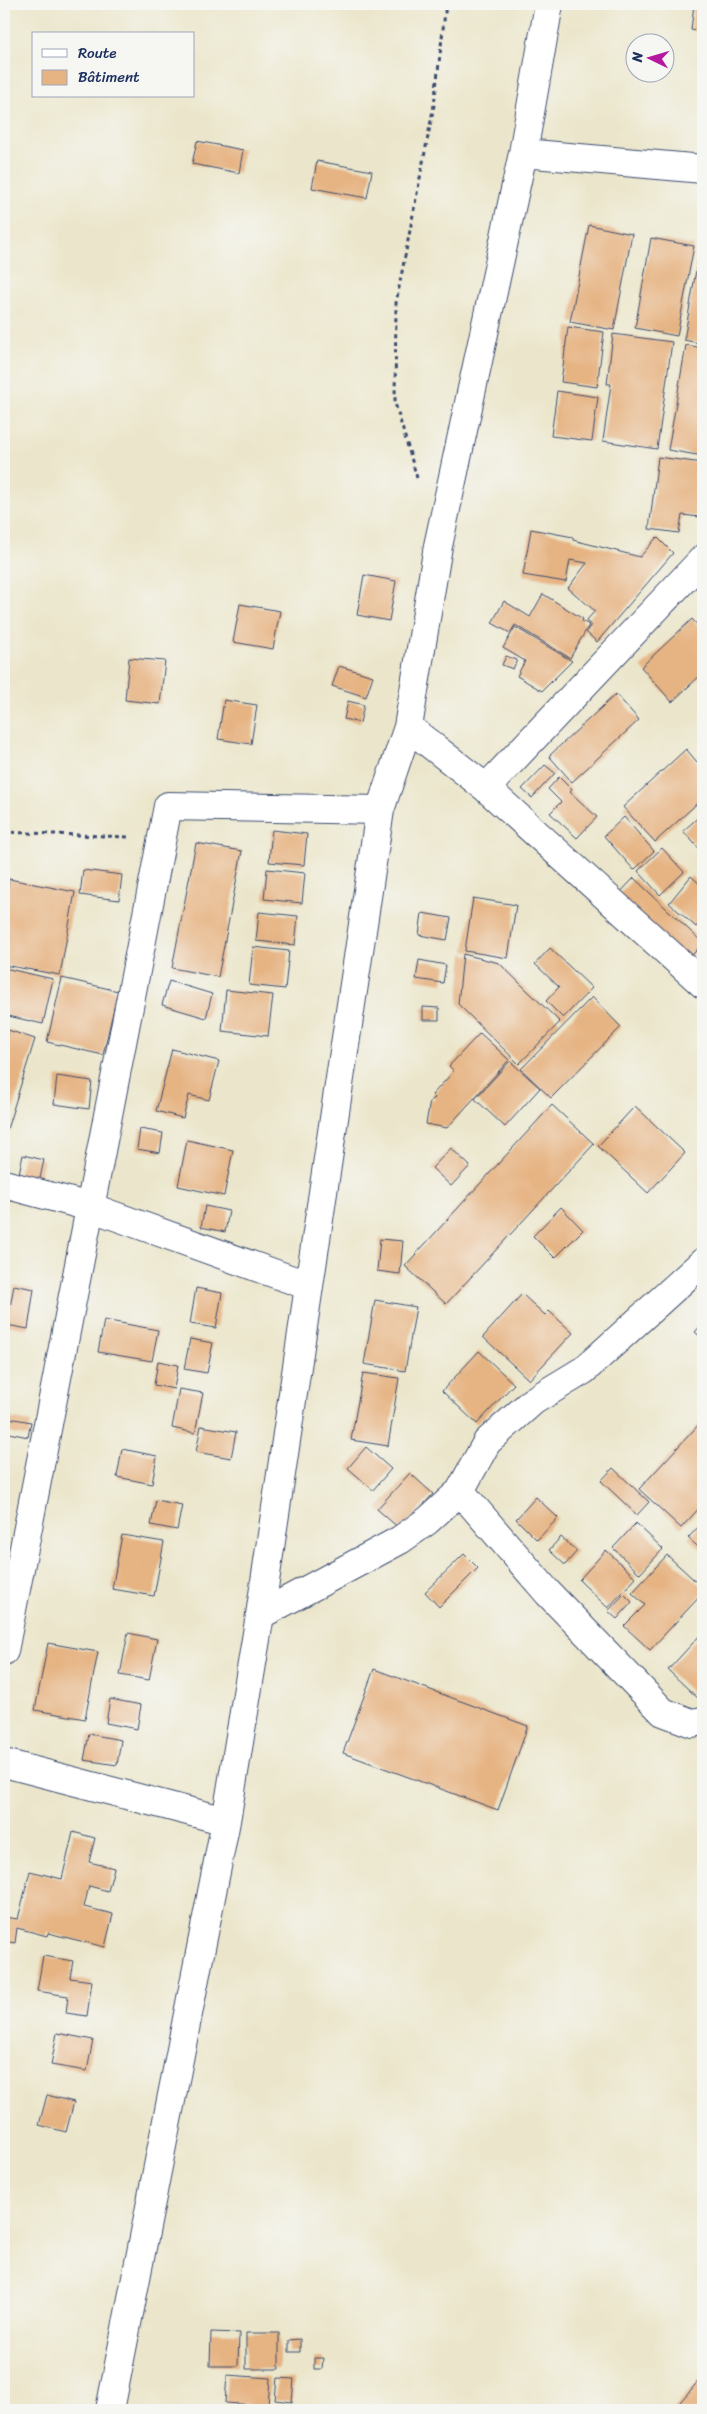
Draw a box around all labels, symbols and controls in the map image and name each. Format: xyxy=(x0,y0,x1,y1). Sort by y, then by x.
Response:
legend xyxy=(32,32,195,98)
north arrow xyxy=(624,32,674,82)
text: Route xyxy=(78,40,117,66)
text: N xyxy=(625,51,650,64)
text: Bâtiment xyxy=(78,64,140,90)

